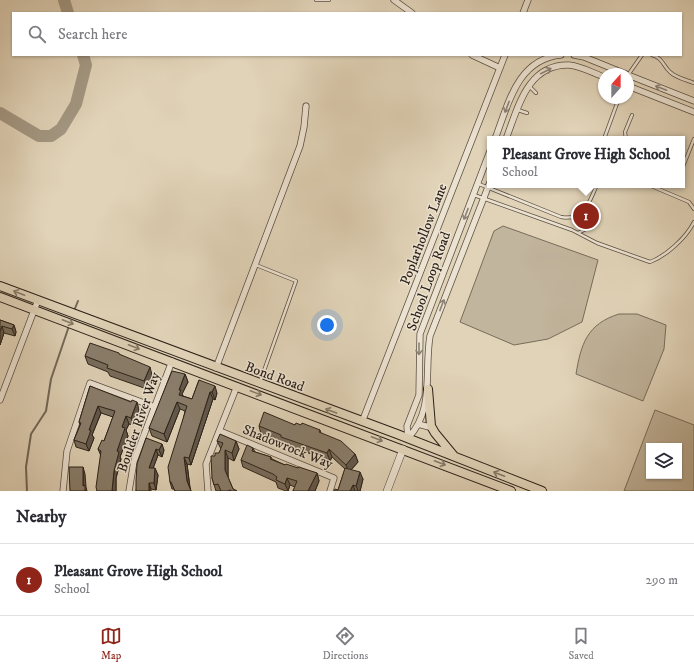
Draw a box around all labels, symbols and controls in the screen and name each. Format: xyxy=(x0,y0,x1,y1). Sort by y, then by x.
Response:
search box xyxy=(12,12,682,56)
icon: search xyxy=(26,23,48,45)
text: Search here xyxy=(58,25,127,44)
one-way arrow xyxy=(540,67,552,74)
north arrow xyxy=(598,68,634,104)
one-way arrow xyxy=(655,83,667,91)
one-way arrow xyxy=(502,101,510,113)
popup xyxy=(487,136,685,188)
text: Pleasant Grove High School xyxy=(502,145,670,164)
text: School xyxy=(502,164,538,180)
street label: Poplarhollow Lane xyxy=(396,181,452,288)
pin: 1 xyxy=(573,201,599,231)
one-way arrow xyxy=(462,207,470,219)
street label: School Loop Road xyxy=(403,229,455,333)
one-way arrow xyxy=(13,288,25,296)
one-way arrow xyxy=(439,299,447,311)
your location xyxy=(317,315,337,335)
one-way arrow xyxy=(62,318,74,326)
one-way arrow xyxy=(415,342,423,355)
one-way arrow xyxy=(128,343,140,351)
street label: Bond Road xyxy=(242,358,307,396)
street label: Boulder River Way xyxy=(113,369,165,475)
one-way arrow xyxy=(249,389,261,397)
one-way arrow xyxy=(326,406,338,414)
street label: Shadowrock Way xyxy=(240,421,336,473)
one-way arrow xyxy=(371,436,383,444)
map controls xyxy=(646,443,682,479)
button: layers xyxy=(646,443,682,479)
one-way arrow xyxy=(433,460,445,468)
one-way arrow xyxy=(493,470,505,478)
text: Nearby xyxy=(16,506,66,528)
text: Pleasant Grove High School xyxy=(54,562,222,581)
text: 1 xyxy=(27,572,31,588)
text: 290 m xyxy=(646,572,678,588)
text: School xyxy=(54,581,90,597)
tab: Map xyxy=(100,625,122,663)
tab: Directions xyxy=(323,625,368,663)
tab: Saved xyxy=(569,625,594,663)

